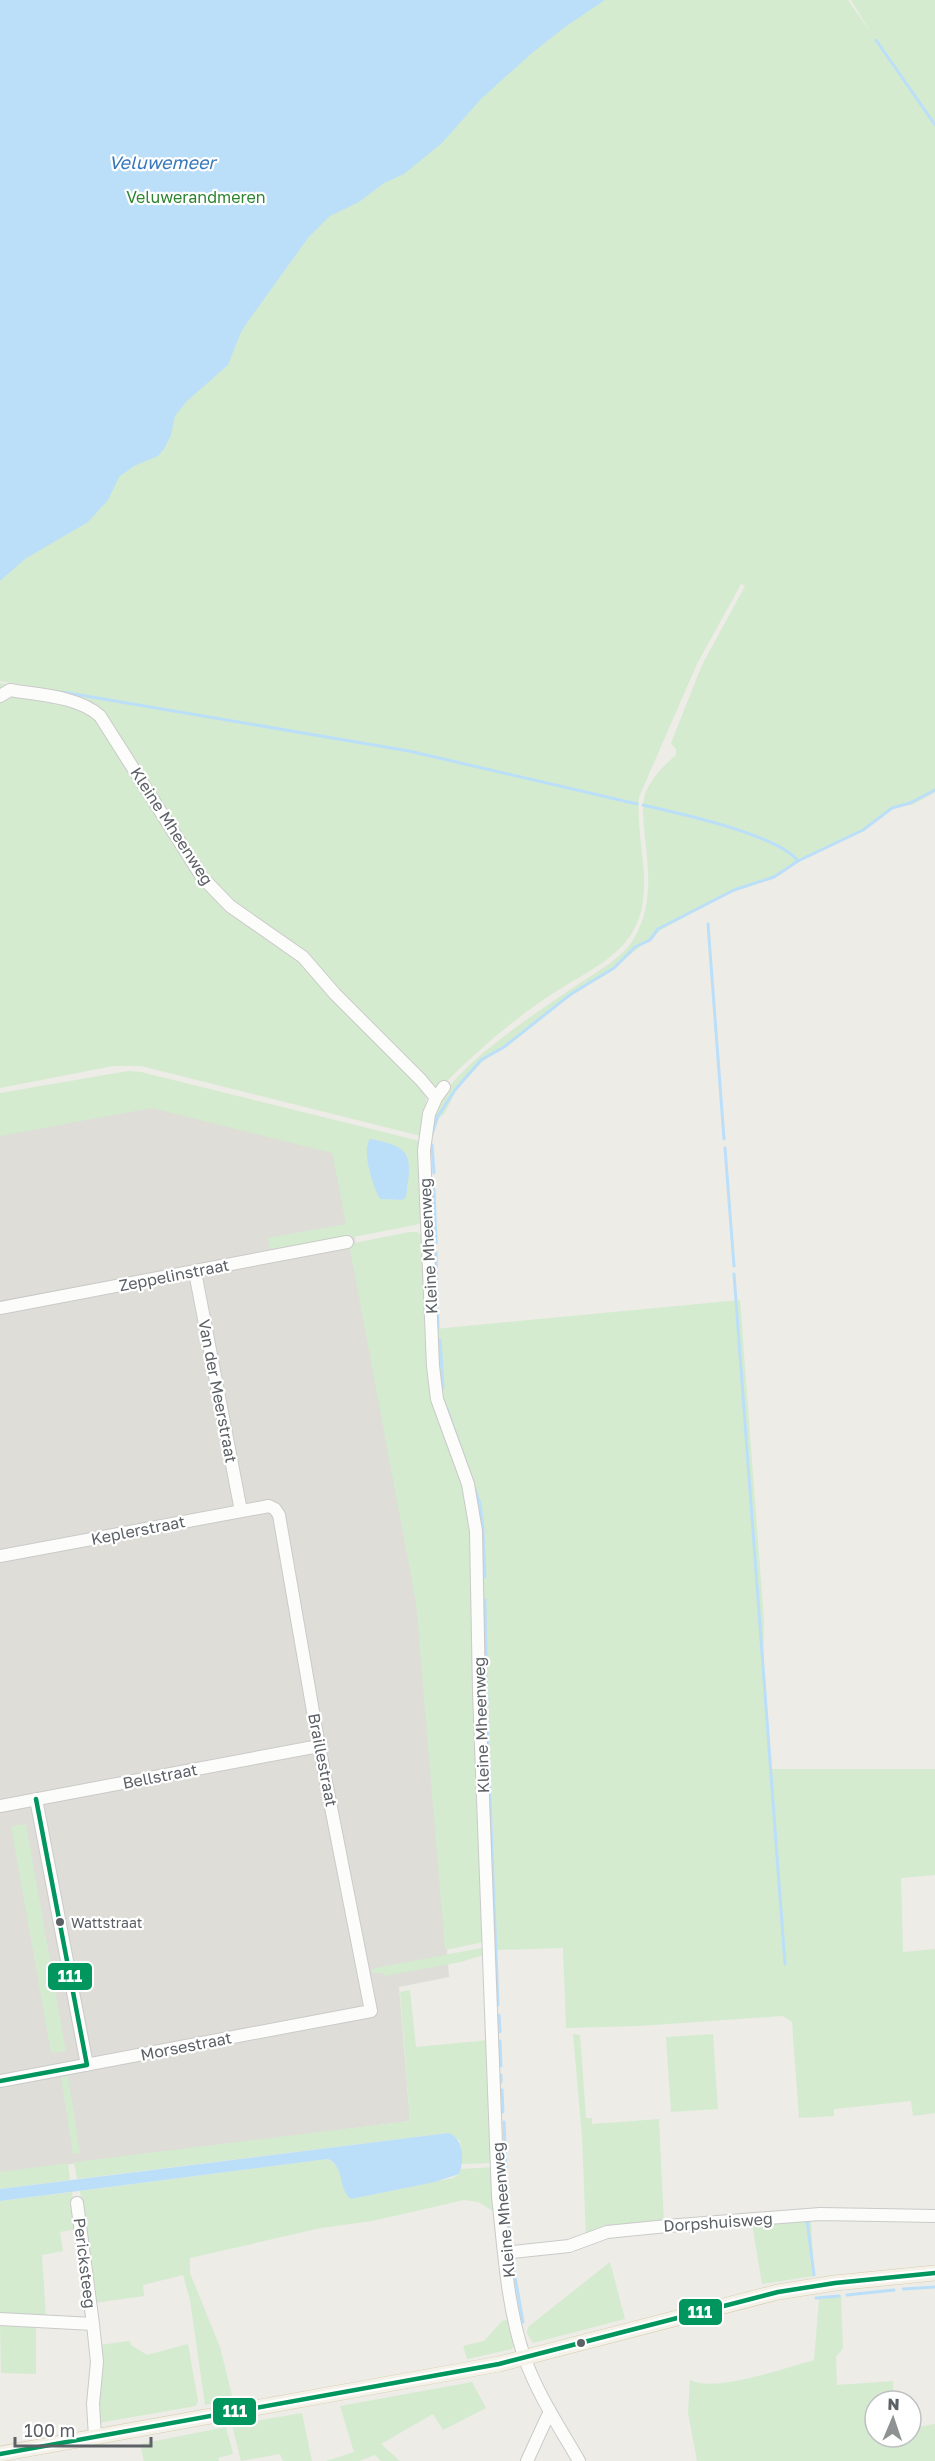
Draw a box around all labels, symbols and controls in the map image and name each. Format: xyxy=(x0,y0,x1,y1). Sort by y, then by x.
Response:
water label: Veluwemeer xyxy=(109,151,218,173)
park label: Veluwerandmeren xyxy=(126,187,266,207)
street label: Kleine Mheenweg xyxy=(126,763,218,889)
street label: Kleine Mheenweg xyxy=(414,1177,442,1315)
street label: Zeppelinstraat xyxy=(117,1254,231,1296)
street label: Van der Meerstraat xyxy=(194,1318,242,1464)
street label: Keplerstraat xyxy=(89,1511,187,1549)
street label: Kleine Mheenweg xyxy=(469,1657,493,1793)
street label: Braillestraat xyxy=(304,1712,342,1808)
street label: Bellstraat xyxy=(121,1759,199,1793)
place label: Wattstraat xyxy=(71,1914,142,1931)
marker: Wattstraat xyxy=(54,1916,66,1928)
line badge: 111 xyxy=(47,1962,93,1991)
text: 111 xyxy=(58,1966,82,1986)
street label: Morsestraat xyxy=(139,2027,233,2065)
street label: Kleine Mheenweg xyxy=(487,2141,519,2279)
street label: Dorpshuisweg xyxy=(663,2208,773,2236)
street label: Pericksteeg xyxy=(70,2217,100,2309)
line badge: 111 xyxy=(678,2298,723,2326)
text: 111 xyxy=(688,2302,712,2322)
unlabelled marker xyxy=(575,2337,587,2349)
north arrow xyxy=(863,2389,923,2449)
text: N xyxy=(887,2394,900,2414)
line badge: 111 xyxy=(212,2397,257,2426)
text: 111 xyxy=(223,2401,247,2421)
scale bar xyxy=(15,2410,152,2448)
text: 100 m xyxy=(24,2419,75,2441)

